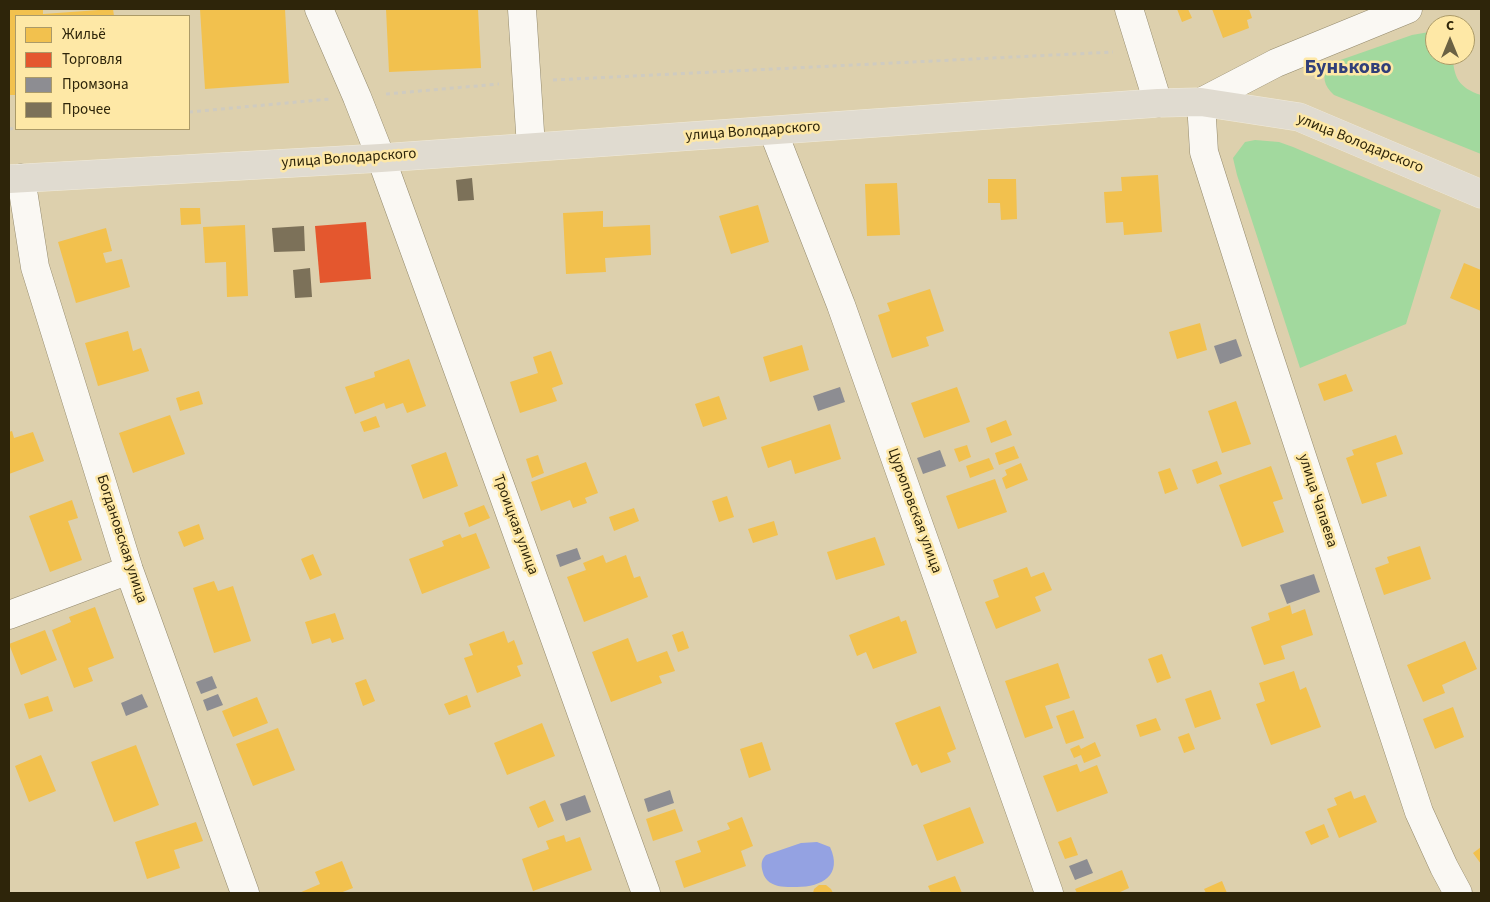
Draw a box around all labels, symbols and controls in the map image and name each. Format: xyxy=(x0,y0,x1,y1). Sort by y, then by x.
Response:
legend xyxy=(15,15,190,130)
north arrow xyxy=(1425,15,1475,65)
text: С xyxy=(1446,16,1454,36)
text: Жильё xyxy=(62,24,106,45)
text: Торговля xyxy=(62,49,122,70)
district label: Буньково xyxy=(1304,57,1392,81)
text: Промзона xyxy=(62,74,129,95)
text: Прочее xyxy=(62,99,111,120)
street label: улица Володарского xyxy=(1294,110,1426,178)
street label: улица Володарского xyxy=(685,118,821,146)
street label: улица Володарского xyxy=(281,145,417,173)
street label: Цурюповская улица xyxy=(883,446,945,576)
street label: улица Чапаева xyxy=(1293,452,1341,550)
street label: Троицкая улица xyxy=(488,472,542,578)
street label: Богдановская улица xyxy=(92,473,150,605)

